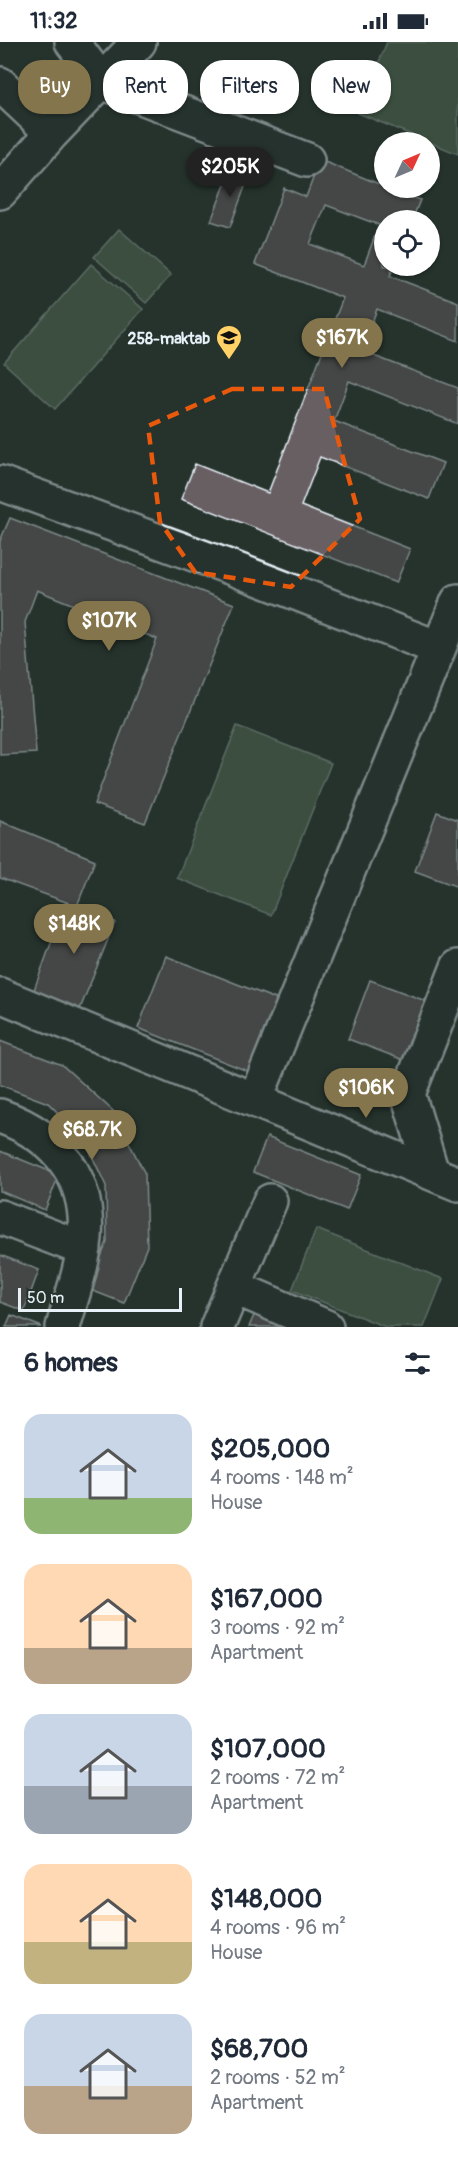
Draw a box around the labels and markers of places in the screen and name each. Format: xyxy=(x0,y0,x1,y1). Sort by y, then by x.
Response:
pin: $205K xyxy=(188,147,272,198)
pin: $167K xyxy=(300,318,384,369)
school or university icon: 258-maktab xyxy=(214,323,244,361)
place label: 258-maktab xyxy=(127,329,210,349)
pin: $107K xyxy=(67,601,151,652)
pin: $148K xyxy=(32,904,116,955)
pin: $106K xyxy=(324,1068,408,1119)
pin: $68.7K xyxy=(43,1110,141,1161)

